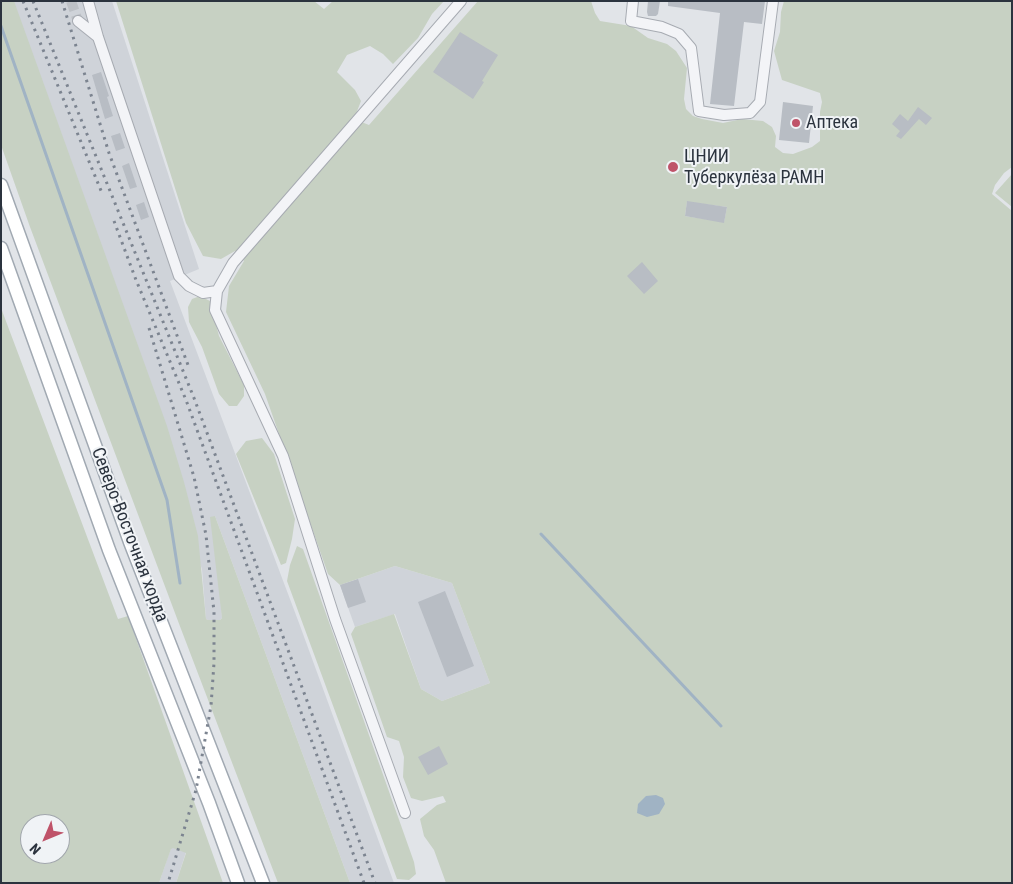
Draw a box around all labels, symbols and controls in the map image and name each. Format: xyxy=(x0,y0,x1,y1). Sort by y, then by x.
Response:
place label: Аптека xyxy=(806,112,858,134)
marker: Аптека xyxy=(790,117,802,129)
place label: ЦНИИ Туберкулёза РАМН xyxy=(684,146,824,188)
marker: ЦНИИ Туберкулёза РАМН xyxy=(666,160,680,174)
street label: Северо-Восточная хорда xyxy=(86,445,172,625)
north arrow xyxy=(20,814,70,864)
text: N xyxy=(26,840,44,858)

